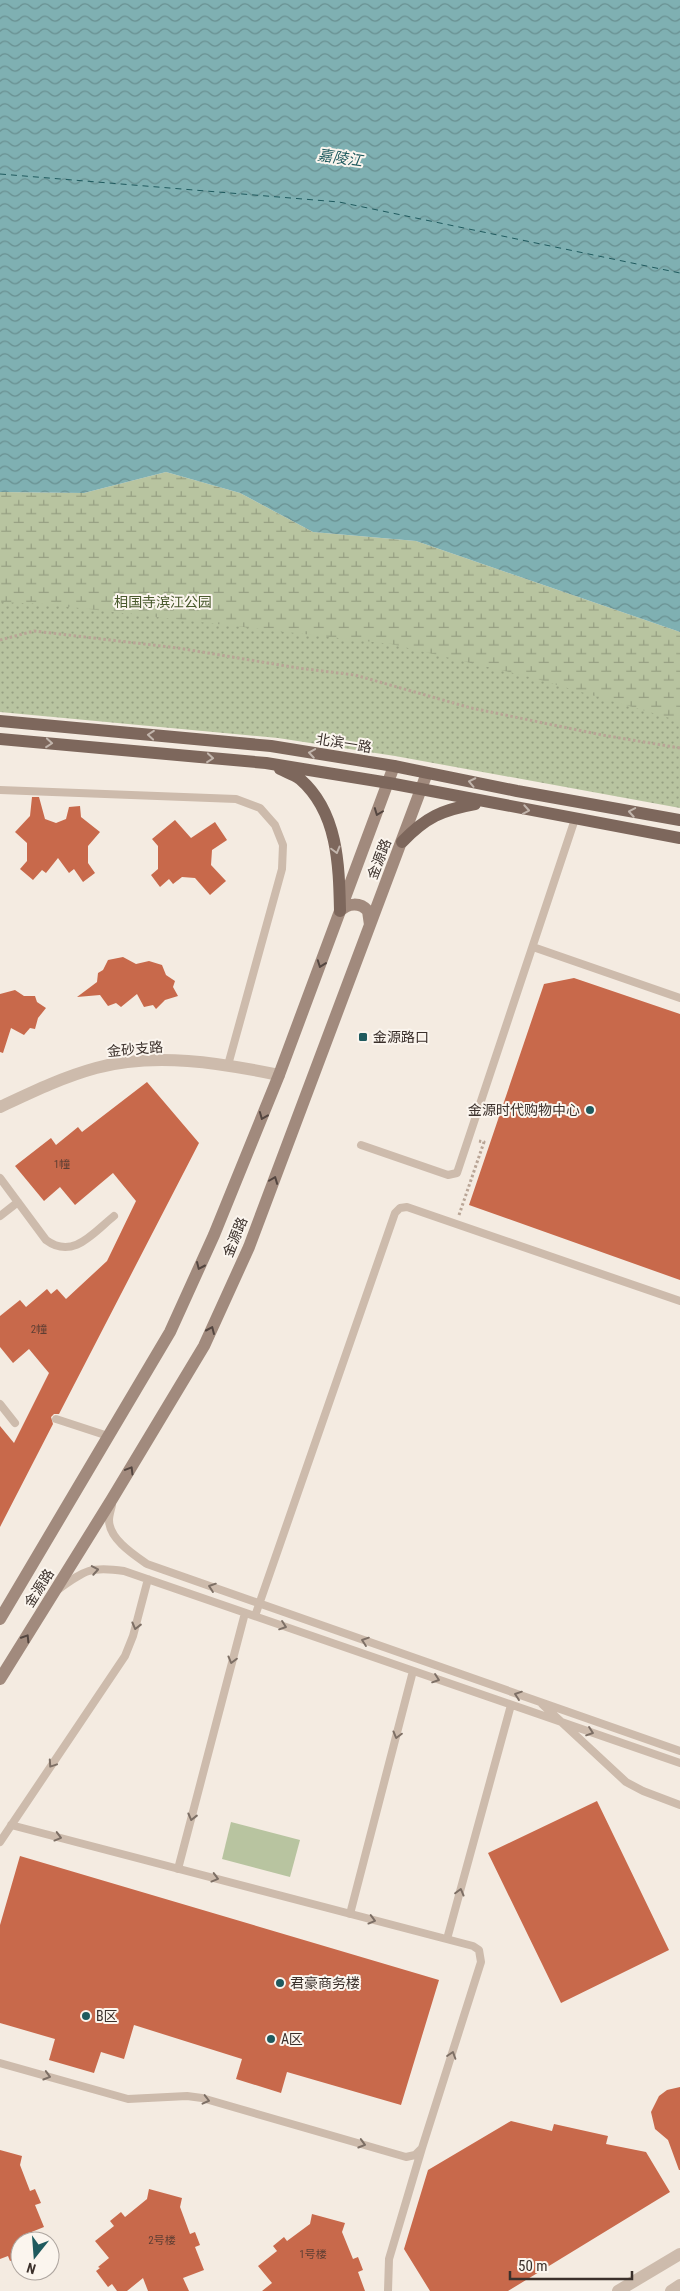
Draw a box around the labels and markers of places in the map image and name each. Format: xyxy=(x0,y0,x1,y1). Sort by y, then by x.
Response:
place label: 金源路口 xyxy=(373,1029,429,1045)
marker: 金源路口 xyxy=(357,1031,369,1043)
place label: 金源时代购物中心 xyxy=(468,1102,580,1118)
marker: 金源时代购物中心 xyxy=(584,1104,596,1116)
place label: 君豪商务楼 xyxy=(290,1975,360,1991)
marker: 君豪商务楼 xyxy=(274,1977,286,1989)
place label: B区 xyxy=(96,2008,118,2024)
marker: B区 xyxy=(80,2010,92,2022)
place label: A区 xyxy=(281,2031,303,2047)
marker: A区 xyxy=(265,2033,277,2045)

